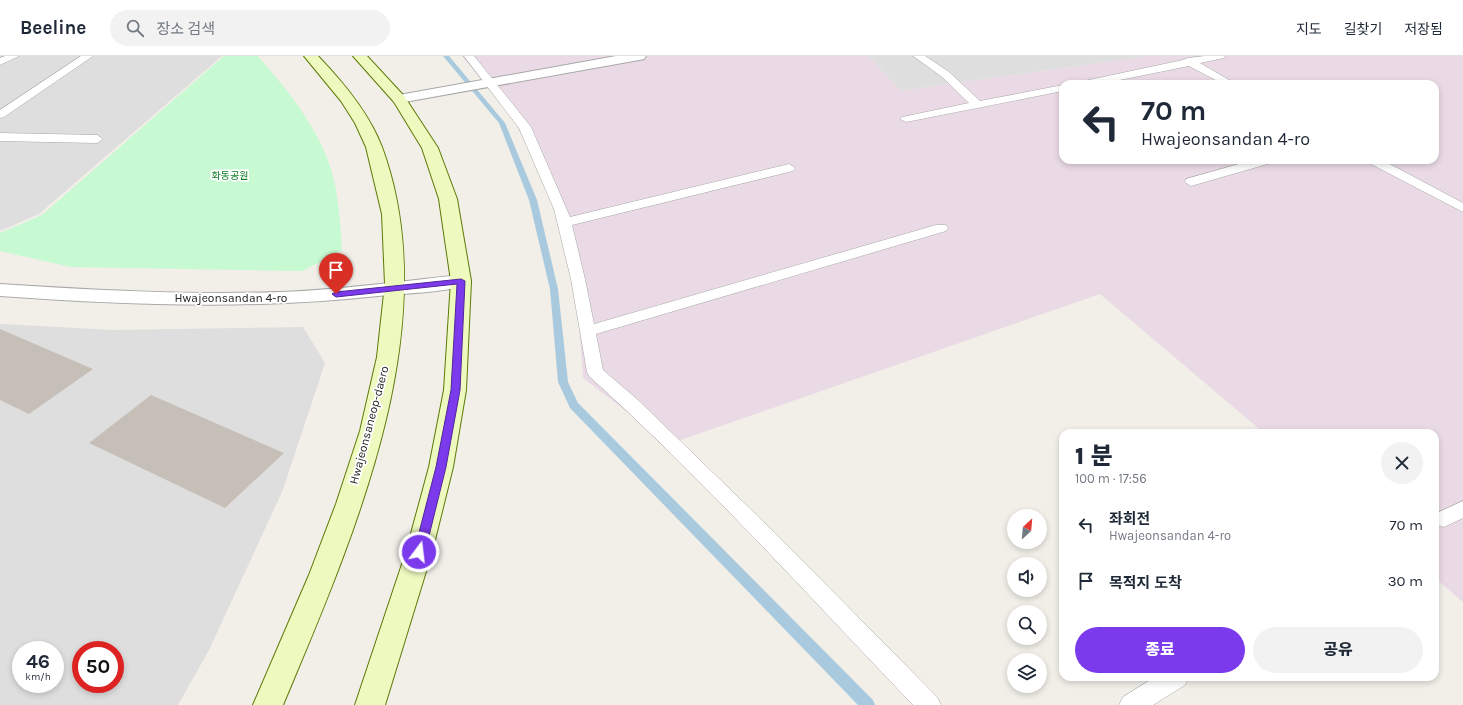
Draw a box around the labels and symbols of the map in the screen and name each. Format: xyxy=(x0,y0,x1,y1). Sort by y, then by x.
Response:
park label: 화동공원 xyxy=(212,170,248,182)
pin xyxy=(319,253,353,294)
street label: Hwajeonsandan 4-ro xyxy=(175,291,287,305)
street label: Hwajeonsaneop-daero xyxy=(346,364,392,486)
north arrow xyxy=(1007,509,1047,549)
position arrow xyxy=(398,531,440,573)
speed limit sign: 50 xyxy=(72,641,124,693)

